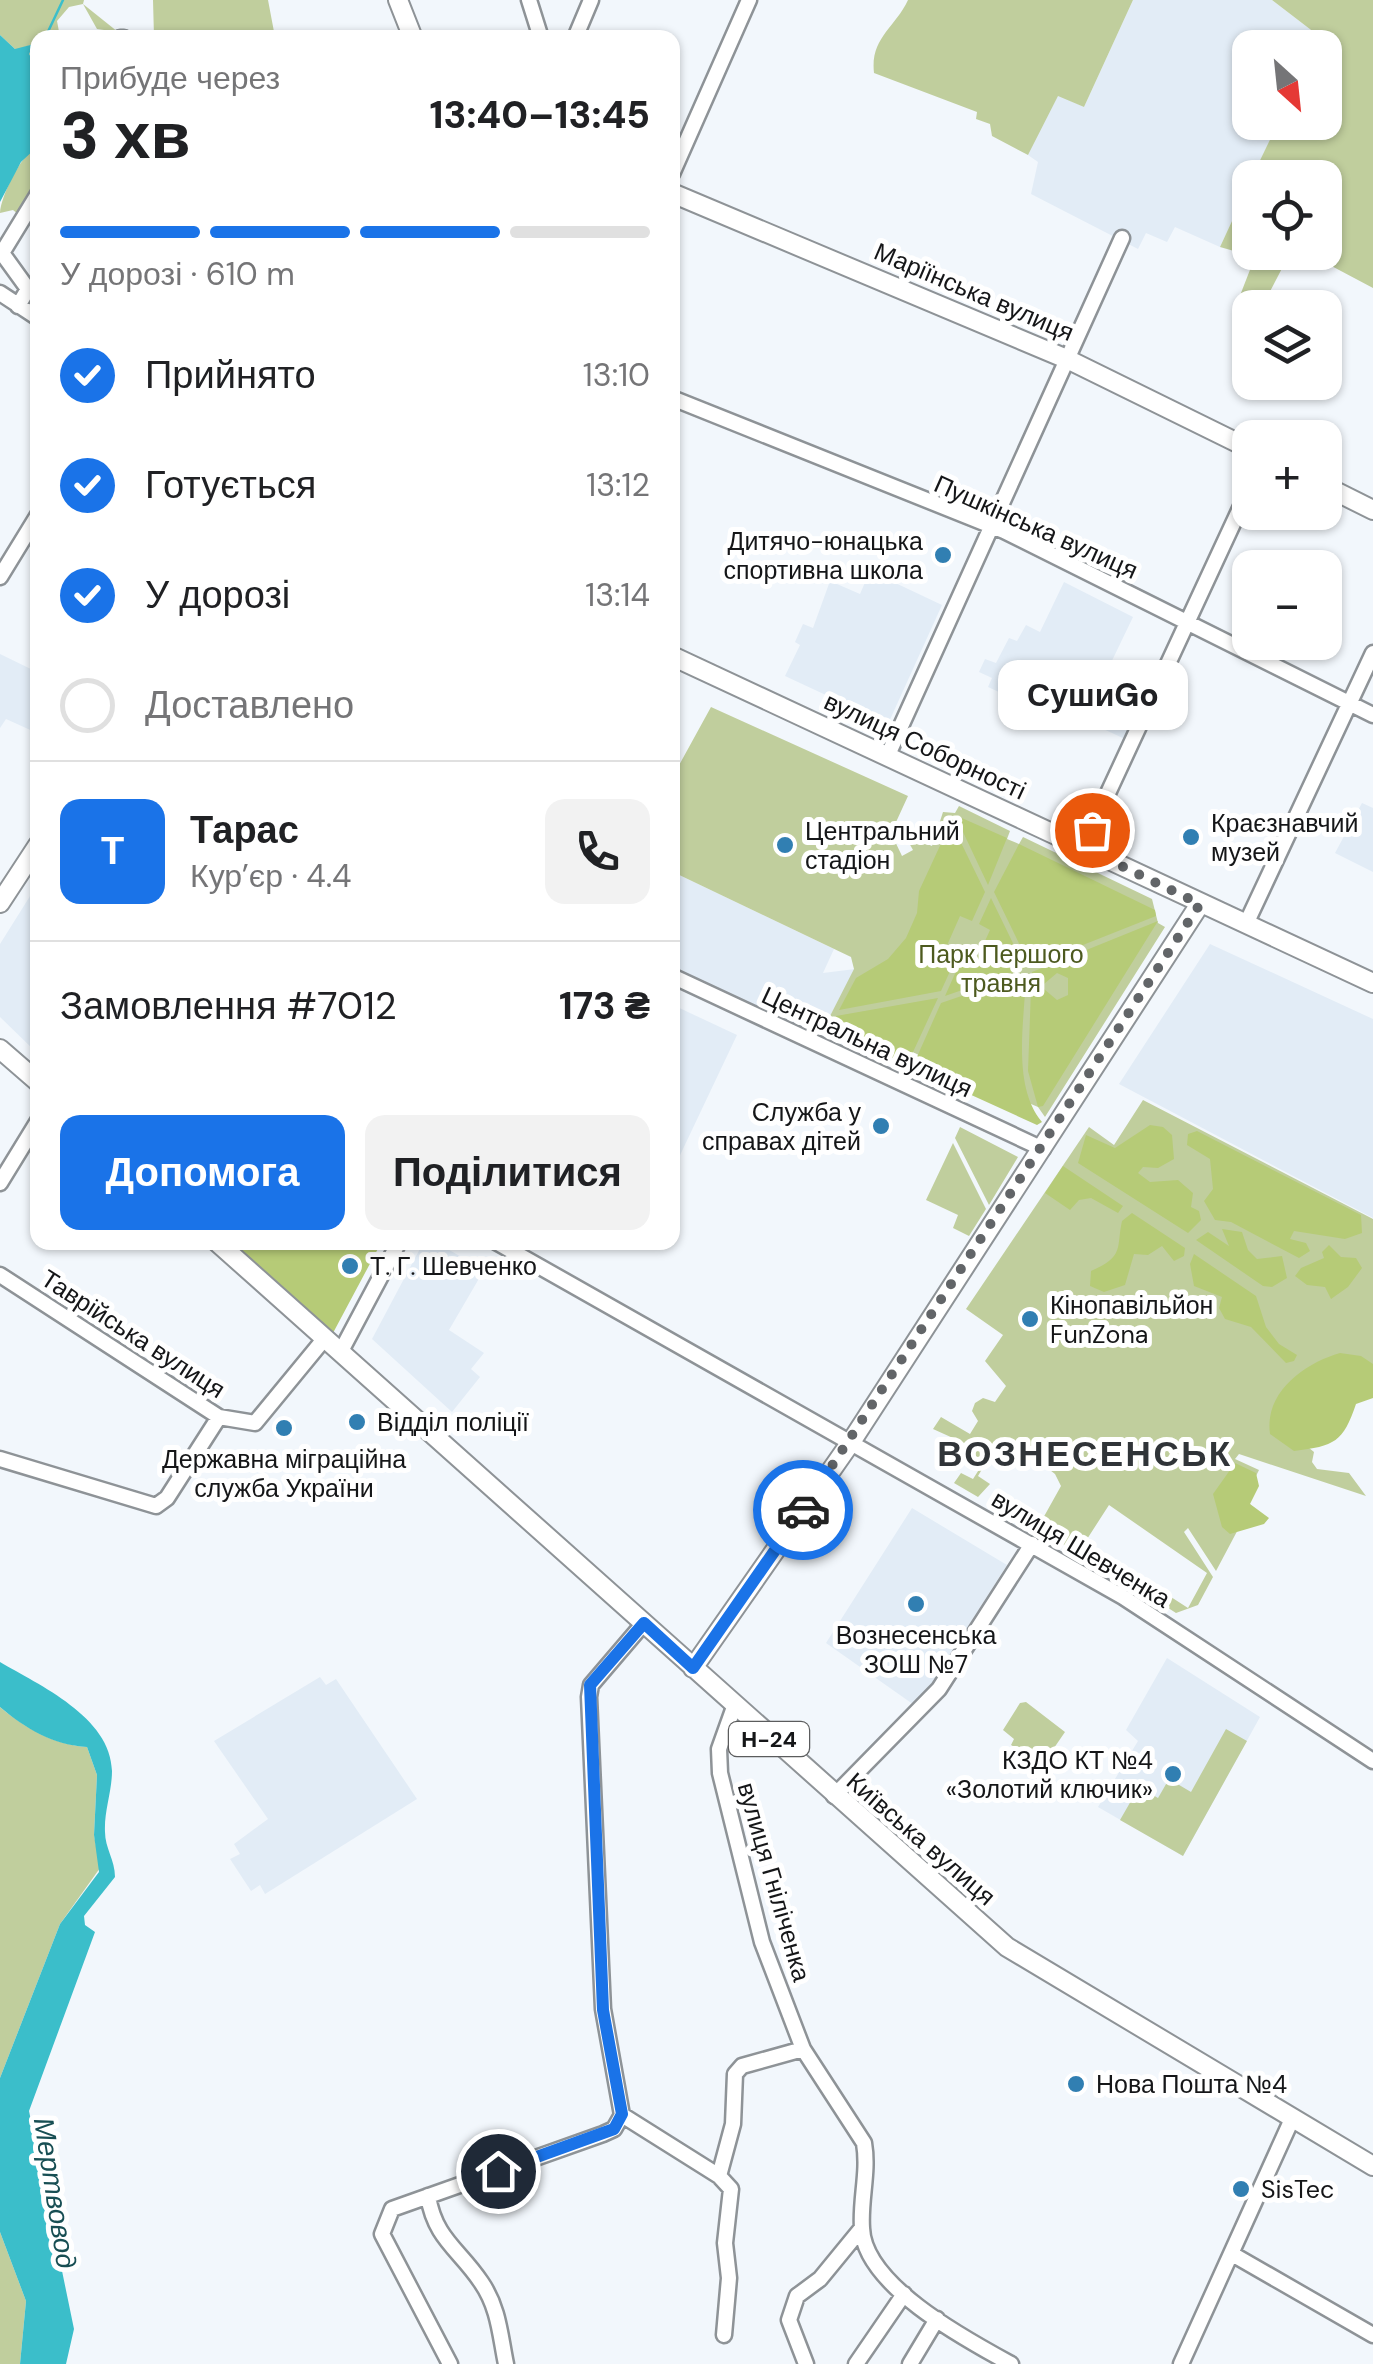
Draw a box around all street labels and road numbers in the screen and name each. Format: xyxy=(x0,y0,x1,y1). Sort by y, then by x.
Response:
street label: Маріїнська вулиця xyxy=(869,235,1079,349)
street label: Пушкінська вулиця xyxy=(929,467,1143,587)
street label: вулиця Соборності xyxy=(819,685,1031,807)
street label: Центральна вулиця xyxy=(756,979,978,1105)
street label: Таврійська вулиця xyxy=(35,1262,231,1406)
street label: вулиця Шевченка xyxy=(986,1483,1177,1615)
road number: Н-24 xyxy=(729,1722,809,1756)
street label: Київська вулиця xyxy=(840,1765,1002,1913)
street label: вулиця Гніліченка xyxy=(730,1779,818,1985)

